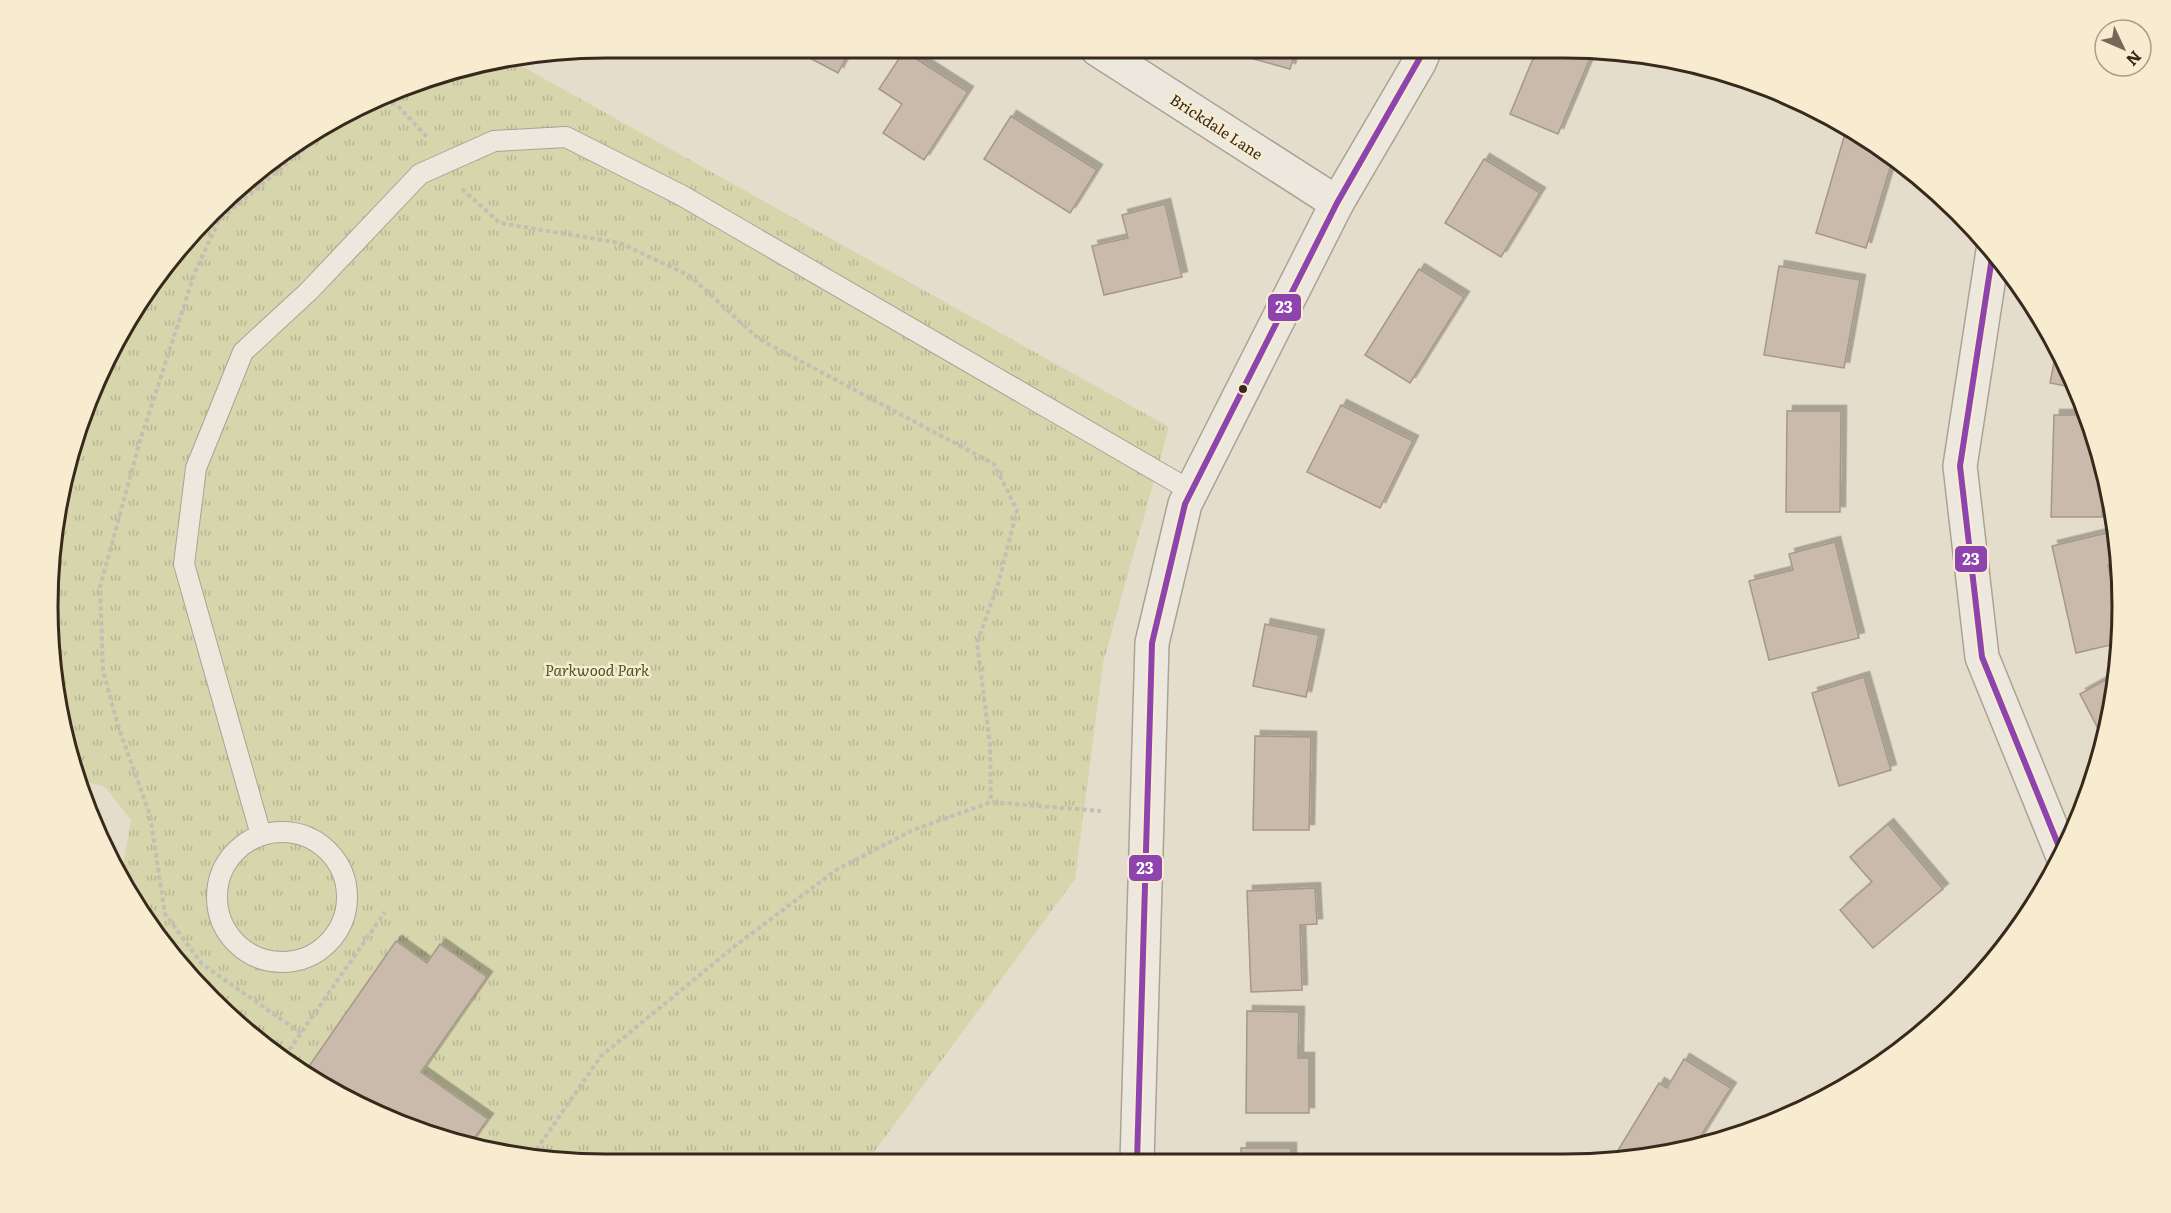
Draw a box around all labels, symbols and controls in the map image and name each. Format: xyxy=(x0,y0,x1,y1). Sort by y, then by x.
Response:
north arrow xyxy=(2093,18,2153,78)
text: N xyxy=(2121,46,2148,72)
street label: Brickdale Lane xyxy=(1166,87,1268,165)
line badge: 23 xyxy=(1267,293,1302,322)
text: 23 xyxy=(1275,294,1293,318)
unlabelled marker xyxy=(1237,383,1249,395)
line badge: 23 xyxy=(1954,545,1988,573)
text: 23 xyxy=(1962,546,1980,570)
park label: Parkwood Park xyxy=(545,658,650,681)
line badge: 23 xyxy=(1128,854,1163,882)
text: 23 xyxy=(1136,855,1154,879)

